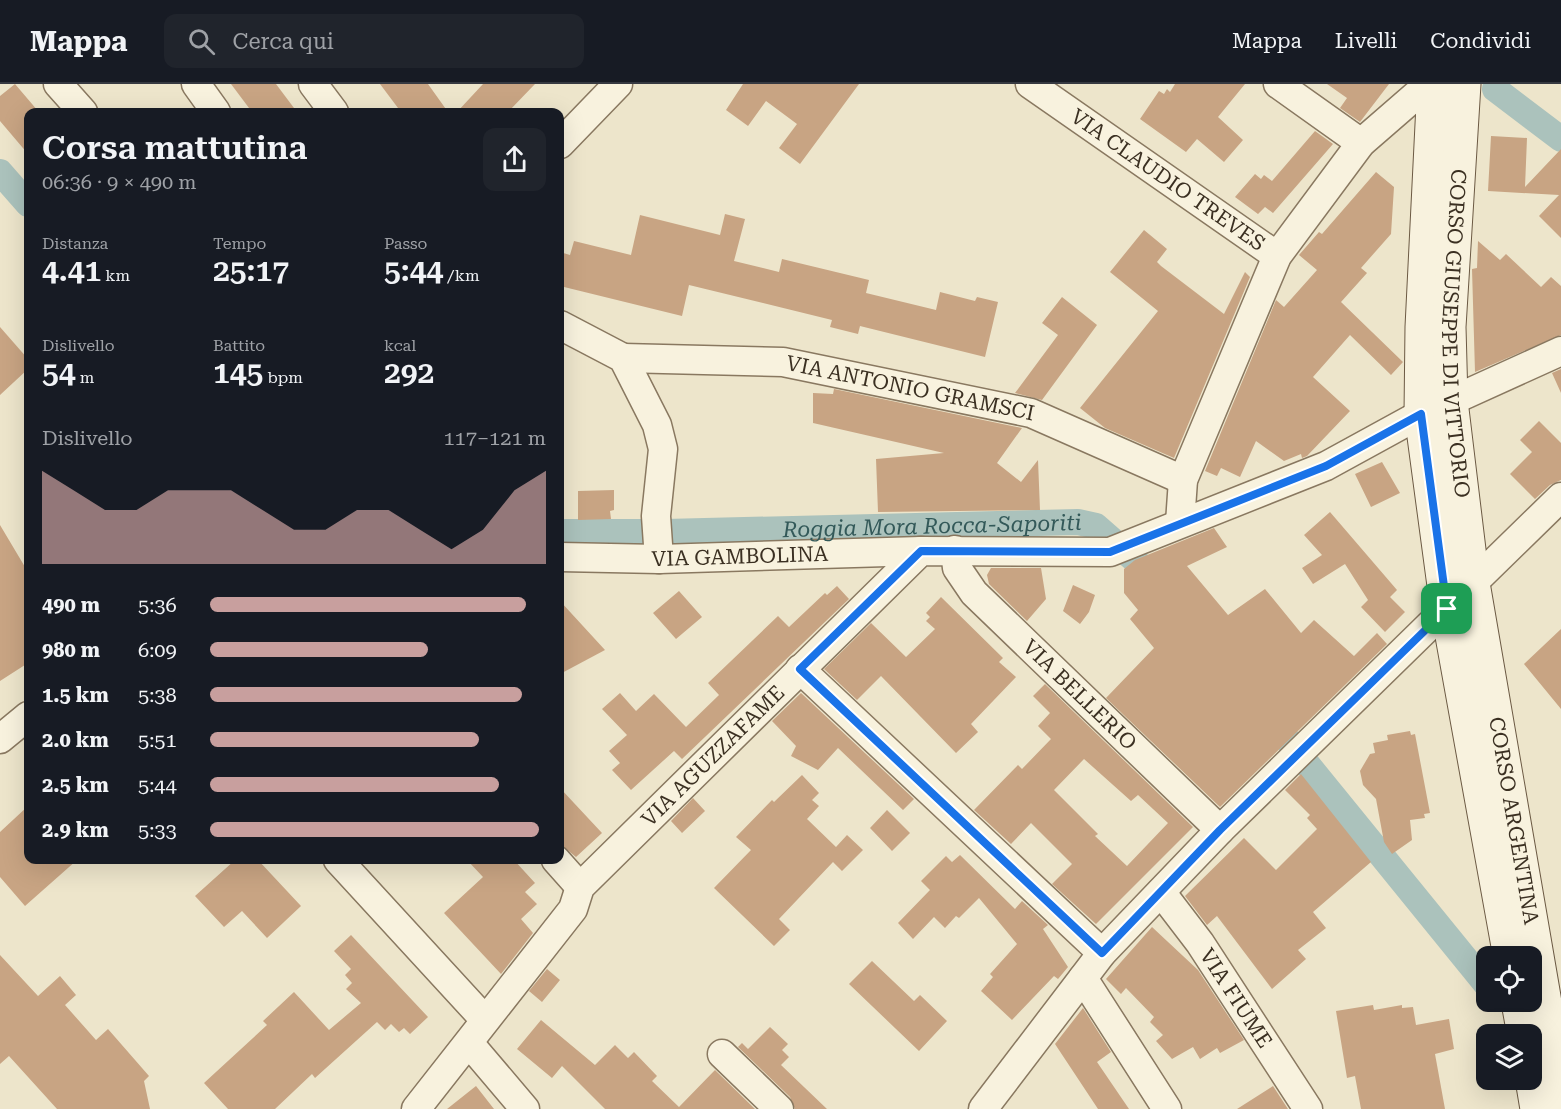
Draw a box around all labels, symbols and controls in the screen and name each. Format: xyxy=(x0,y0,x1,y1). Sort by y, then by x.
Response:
search box xyxy=(164,14,584,68)
text: Mappa xyxy=(30,25,128,58)
icon: search xyxy=(185,25,218,58)
text: Cerca qui xyxy=(233,29,334,54)
text: Mappa xyxy=(1232,29,1302,53)
text: Livelli xyxy=(1335,29,1397,53)
text: Condividi xyxy=(1430,29,1531,53)
street label: VIA CLAUDIO TREVES xyxy=(1066,104,1270,256)
text: Corsa mattutina xyxy=(42,128,307,167)
button: share xyxy=(483,128,546,191)
street label: CORSO GIUSEPPE DI VITTORIO xyxy=(1437,168,1475,499)
text: 06:36 · 9 × 490 m xyxy=(42,170,197,194)
text: Distanza xyxy=(42,234,108,253)
text: Tempo xyxy=(213,234,266,253)
text: Passo xyxy=(384,234,427,253)
text: 4.41 xyxy=(42,253,101,288)
text: 25:17 xyxy=(213,253,289,288)
text: 5:44 xyxy=(384,253,443,288)
text: km xyxy=(101,266,130,285)
text: /km xyxy=(443,266,480,285)
text: Dislivello xyxy=(42,336,114,355)
text: Battito xyxy=(213,336,265,355)
text: kcal xyxy=(384,336,416,355)
street label: VIA ANTONIO GRAMSCI xyxy=(784,351,1036,425)
text: 54 xyxy=(42,355,76,390)
text: 145 xyxy=(213,355,263,390)
text: 292 xyxy=(384,355,434,390)
text: m xyxy=(76,368,94,387)
text: bpm xyxy=(263,368,303,387)
text: Dislivello xyxy=(42,426,133,450)
text: 117–121 m xyxy=(443,426,546,450)
water label: Roggia Mora Rocca-Saporiti xyxy=(781,510,1082,542)
street label: VIA GAMBOLINA xyxy=(651,542,829,571)
pin xyxy=(1421,583,1472,634)
icon: arrive xyxy=(1430,592,1463,625)
text: 490 m xyxy=(42,593,100,617)
text: 5:36 xyxy=(138,593,177,617)
street label: VIA BELLERIO xyxy=(1018,635,1142,755)
text: 980 m xyxy=(42,638,100,662)
text: 6:09 xyxy=(138,638,177,662)
street label: VIA AGUZZAFAME xyxy=(637,681,789,831)
text: 1.5 km xyxy=(42,683,109,707)
text: 5:38 xyxy=(138,683,177,707)
street label: CORSO ARGENTINA xyxy=(1484,715,1543,927)
text: 2.0 km xyxy=(42,728,109,752)
text: 5:51 xyxy=(138,728,177,752)
text: 2.5 km xyxy=(42,773,109,797)
text: 5:44 xyxy=(138,773,177,797)
text: 2.9 km xyxy=(42,818,109,842)
text: 5:33 xyxy=(138,818,177,842)
street label: VIA FIUME xyxy=(1195,944,1277,1052)
map controls xyxy=(1476,946,1542,1090)
button: locate xyxy=(1476,946,1542,1012)
button: layers xyxy=(1476,1024,1542,1090)

